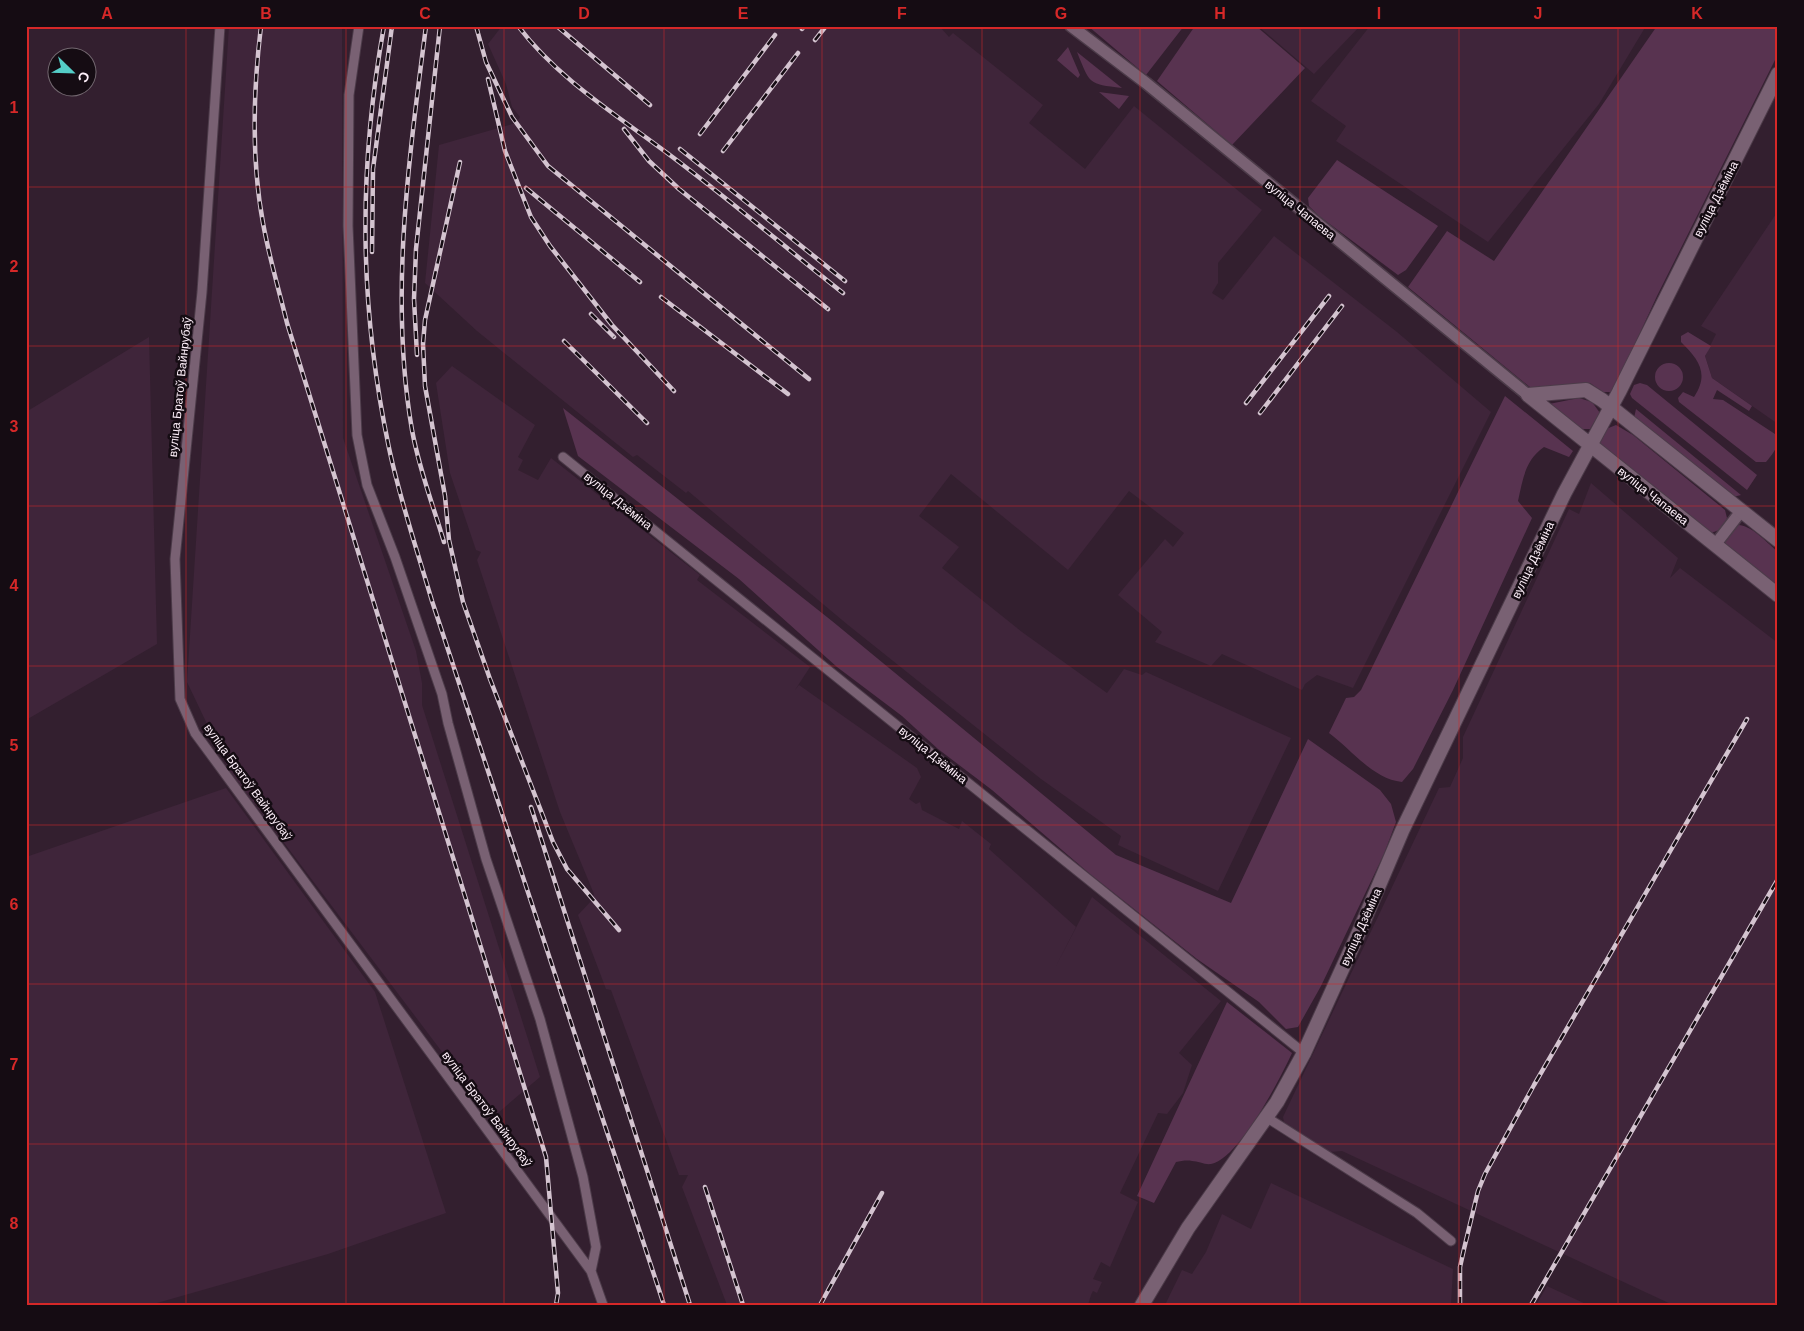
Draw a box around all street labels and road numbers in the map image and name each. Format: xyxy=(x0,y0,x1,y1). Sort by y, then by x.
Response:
street label: вуліца Дзёміна xyxy=(1691,158,1741,239)
street label: вуліца Чапаева xyxy=(1262,178,1338,243)
street label: вуліца Братоў Вайнрубаў xyxy=(166,316,194,458)
street label: вуліца Чапаева xyxy=(1615,464,1691,528)
street label: вуліца Дзёміна xyxy=(581,469,655,533)
street label: вуліца Дзёміна xyxy=(1509,519,1557,601)
street label: вуліца Братоў Вайнрубаў xyxy=(201,721,295,843)
street label: вуліца Дзёміна xyxy=(896,723,970,787)
street label: вуліца Дзёміна xyxy=(1338,886,1384,968)
street label: вуліца Братоў Вайнрубаў xyxy=(439,1049,535,1169)

